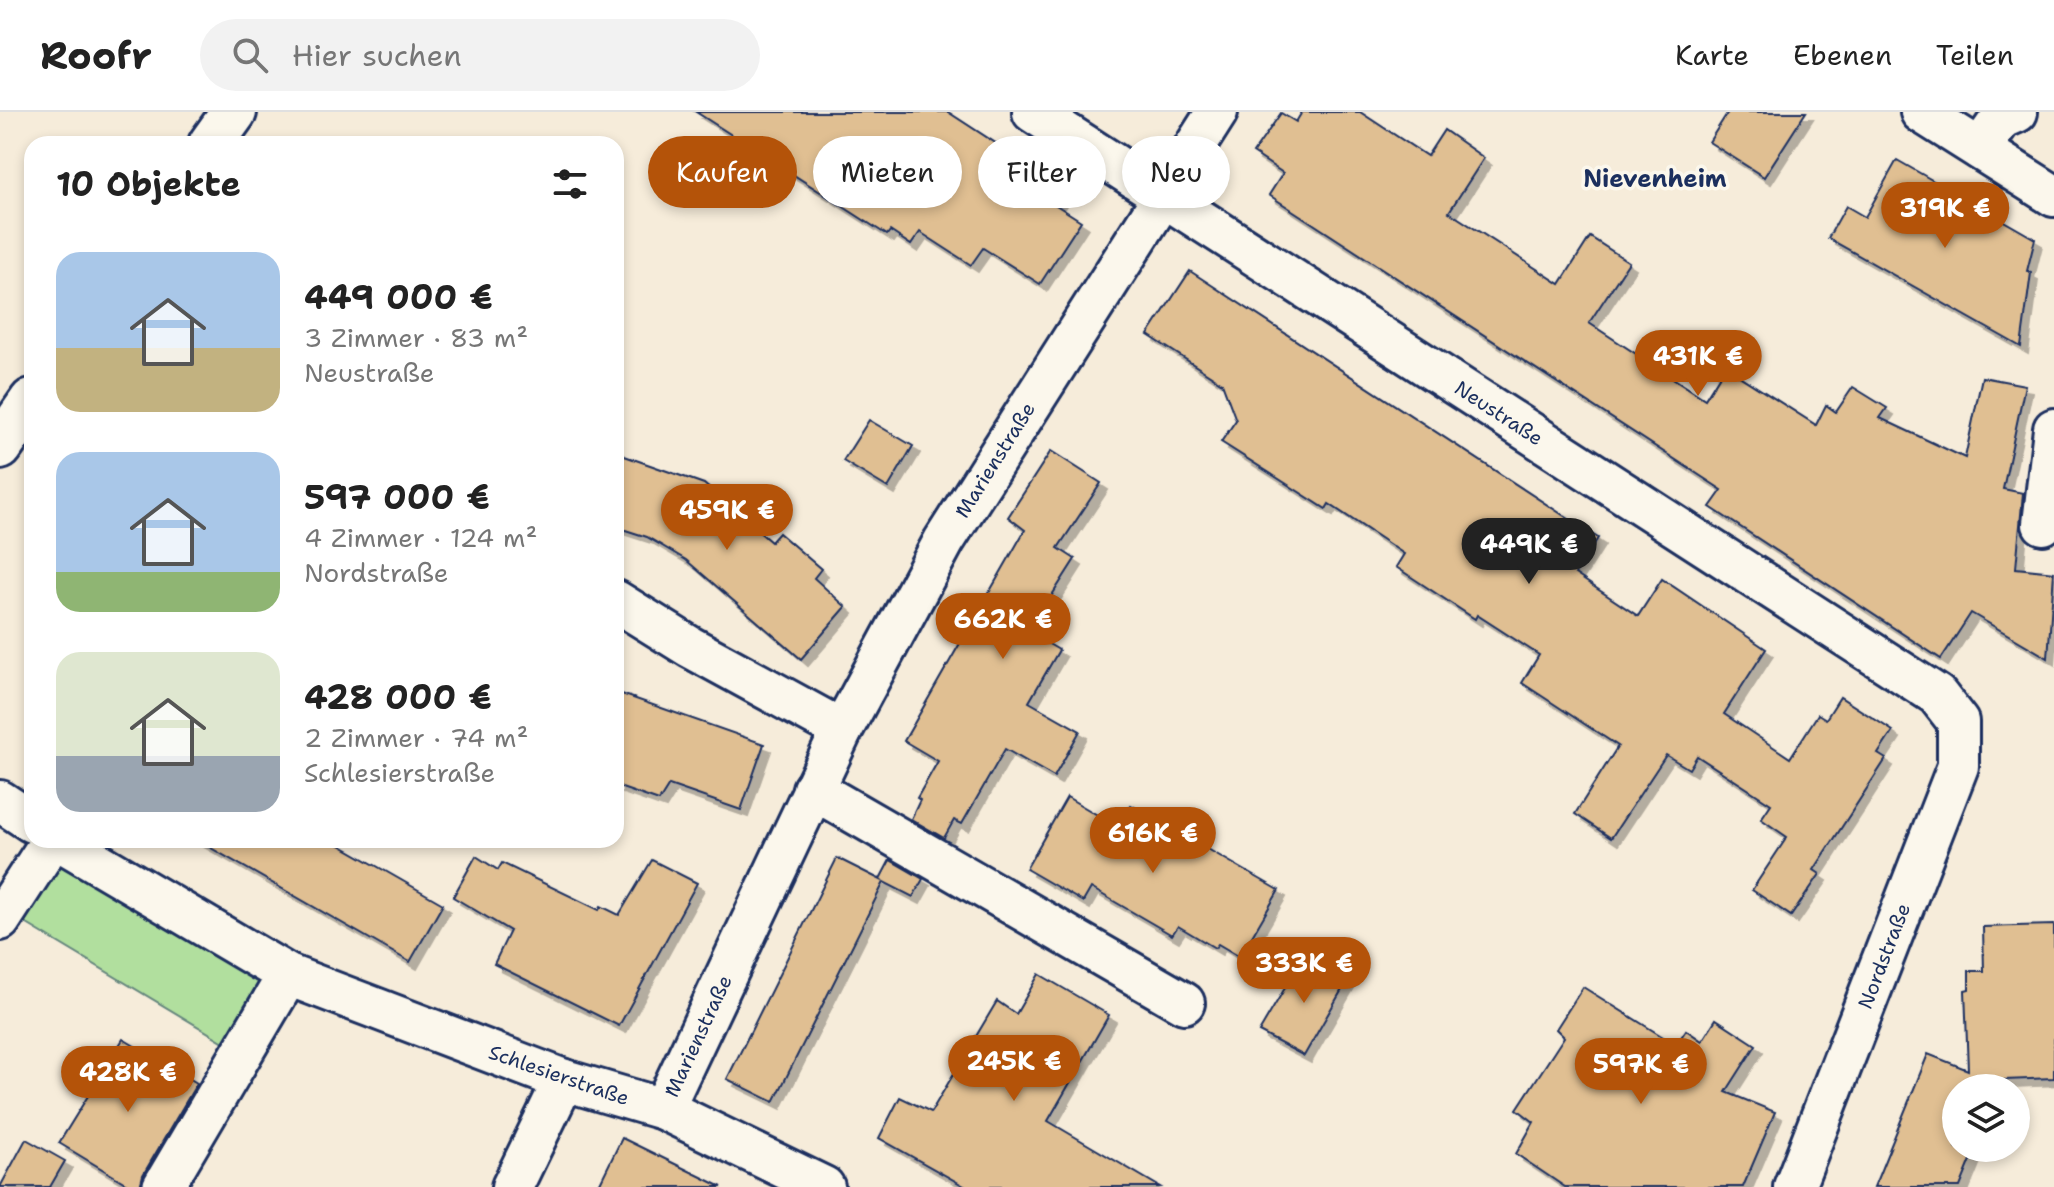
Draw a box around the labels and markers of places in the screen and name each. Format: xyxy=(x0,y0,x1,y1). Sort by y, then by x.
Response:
pin: 319K € xyxy=(1880,182,2010,250)
pin: 431K € xyxy=(1633,330,1763,398)
pin: 459K € xyxy=(662,484,792,552)
pin: 449K € xyxy=(1464,518,1594,586)
pin: 662K € xyxy=(938,593,1068,661)
pin: 616K € xyxy=(1088,807,1218,875)
pin: 333K € xyxy=(1239,937,1369,1005)
pin: 245K € xyxy=(949,1035,1079,1103)
pin: 597K € xyxy=(1576,1038,1706,1106)
pin: 428K € xyxy=(63,1046,193,1114)

